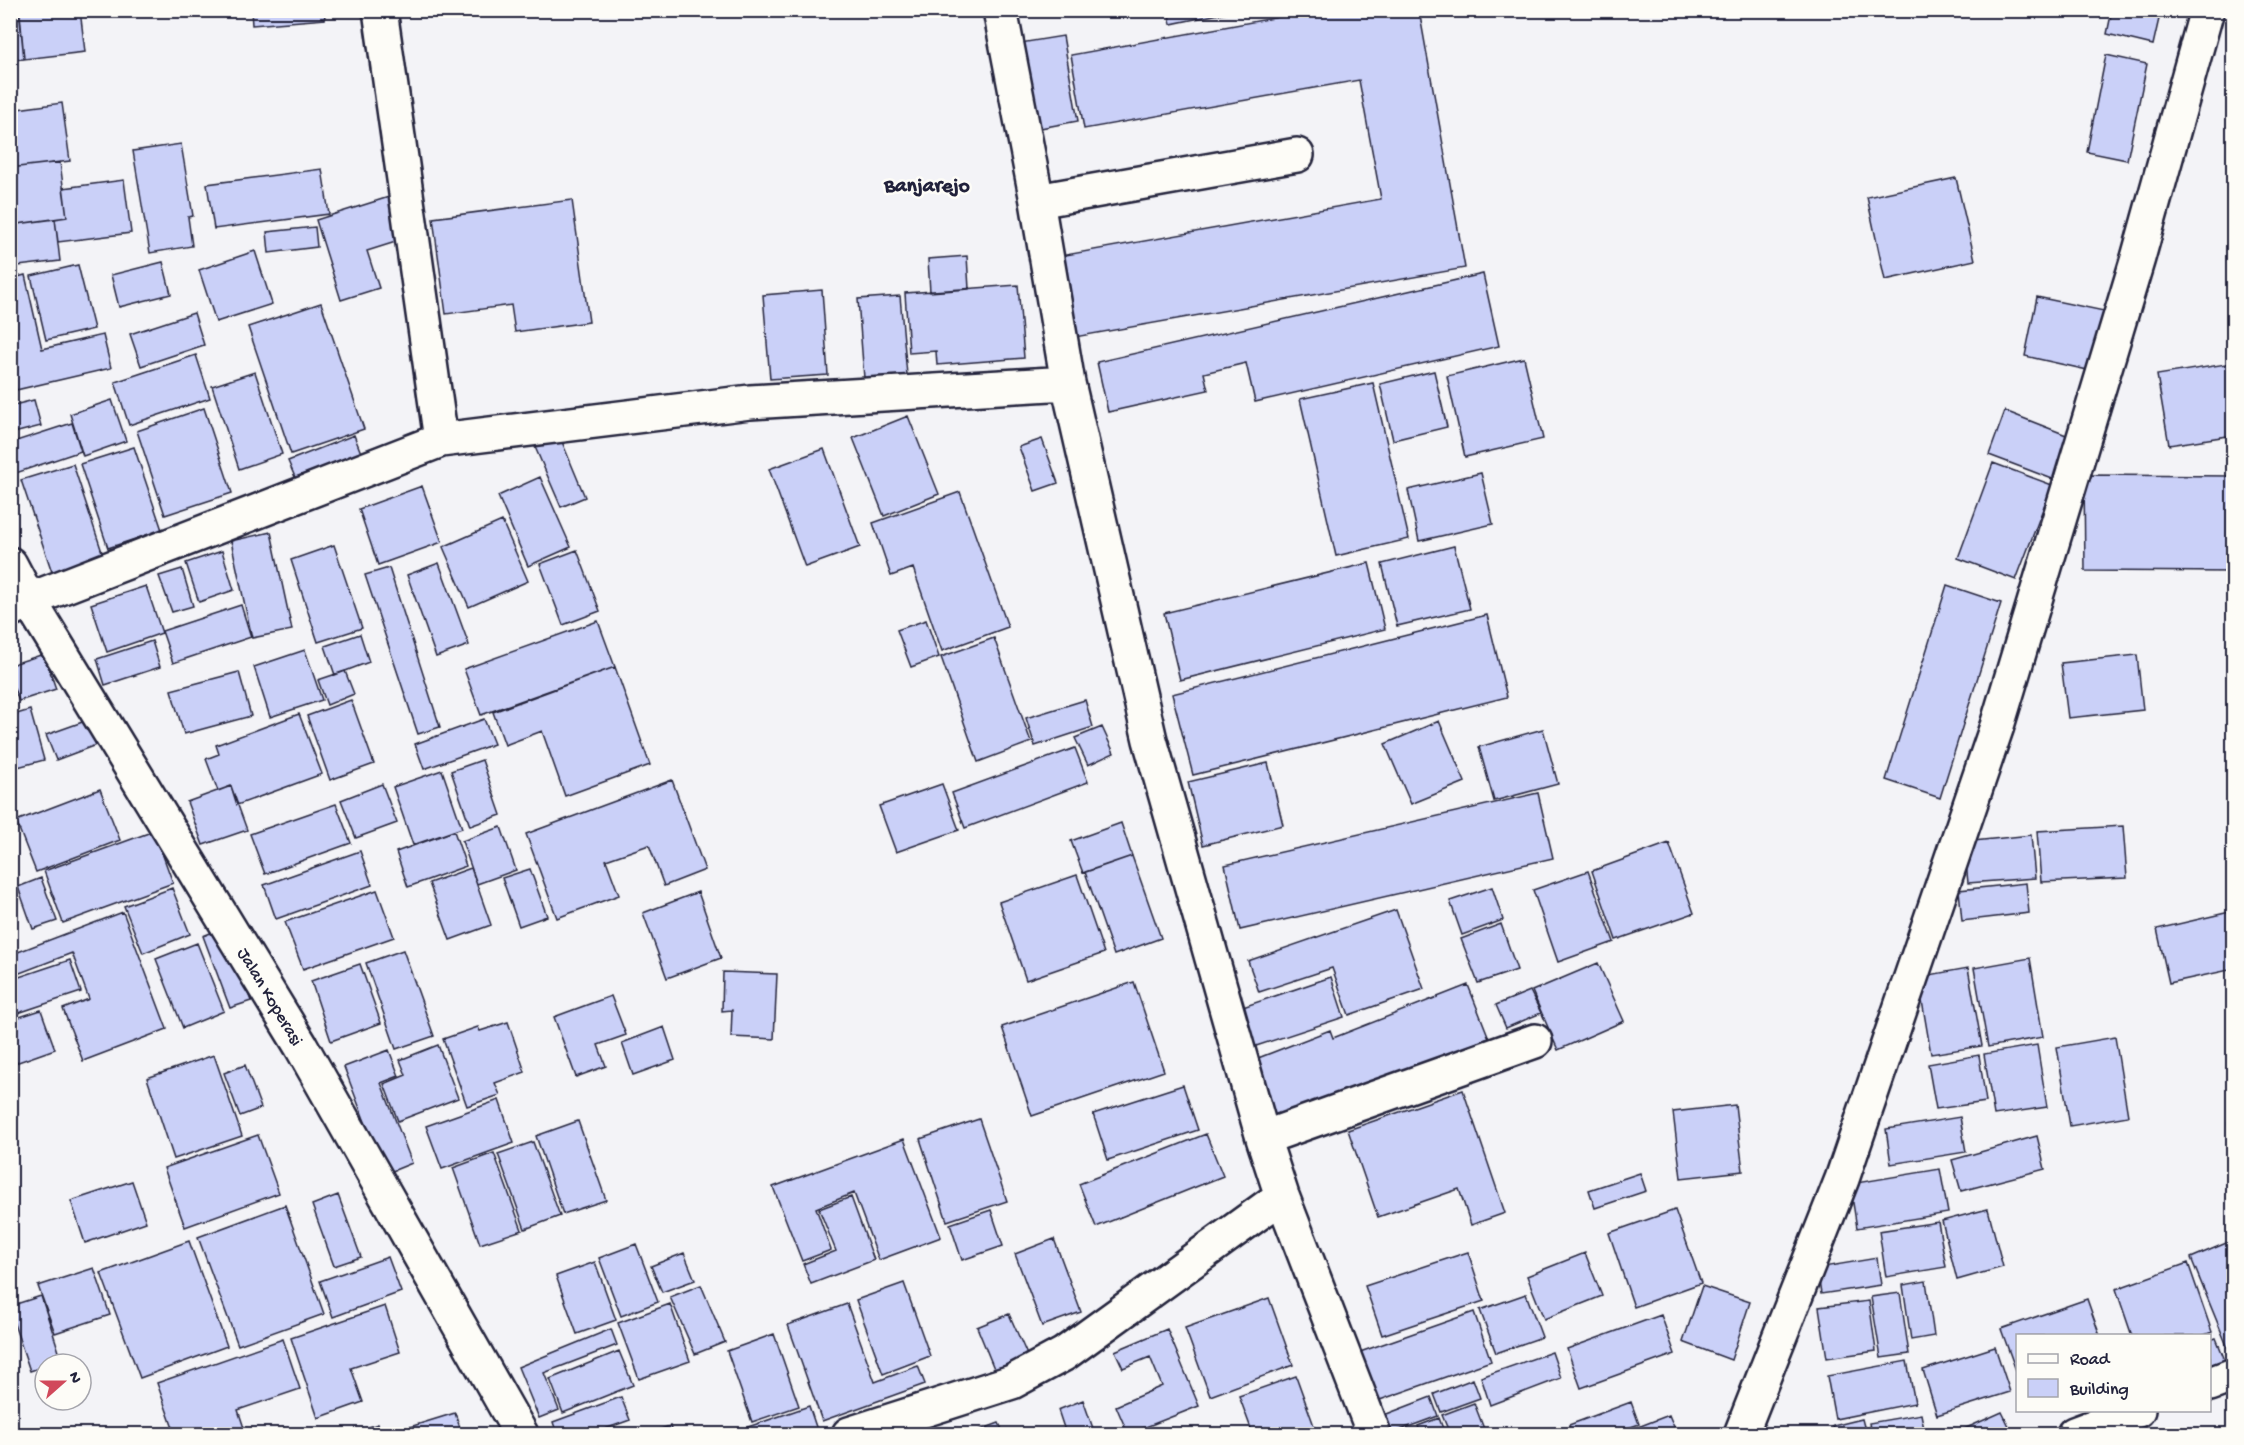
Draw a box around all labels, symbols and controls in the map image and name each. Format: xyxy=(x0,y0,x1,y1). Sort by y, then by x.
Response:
district label: Banjarejo xyxy=(883,175,970,200)
street label: Jalan Koperasi xyxy=(231,944,306,1050)
legend xyxy=(2016,1334,2211,1412)
text: Road xyxy=(2070,1350,2111,1371)
north arrow xyxy=(33,1352,93,1412)
text: N xyxy=(63,1370,85,1387)
text: Building xyxy=(2069,1380,2129,1401)

